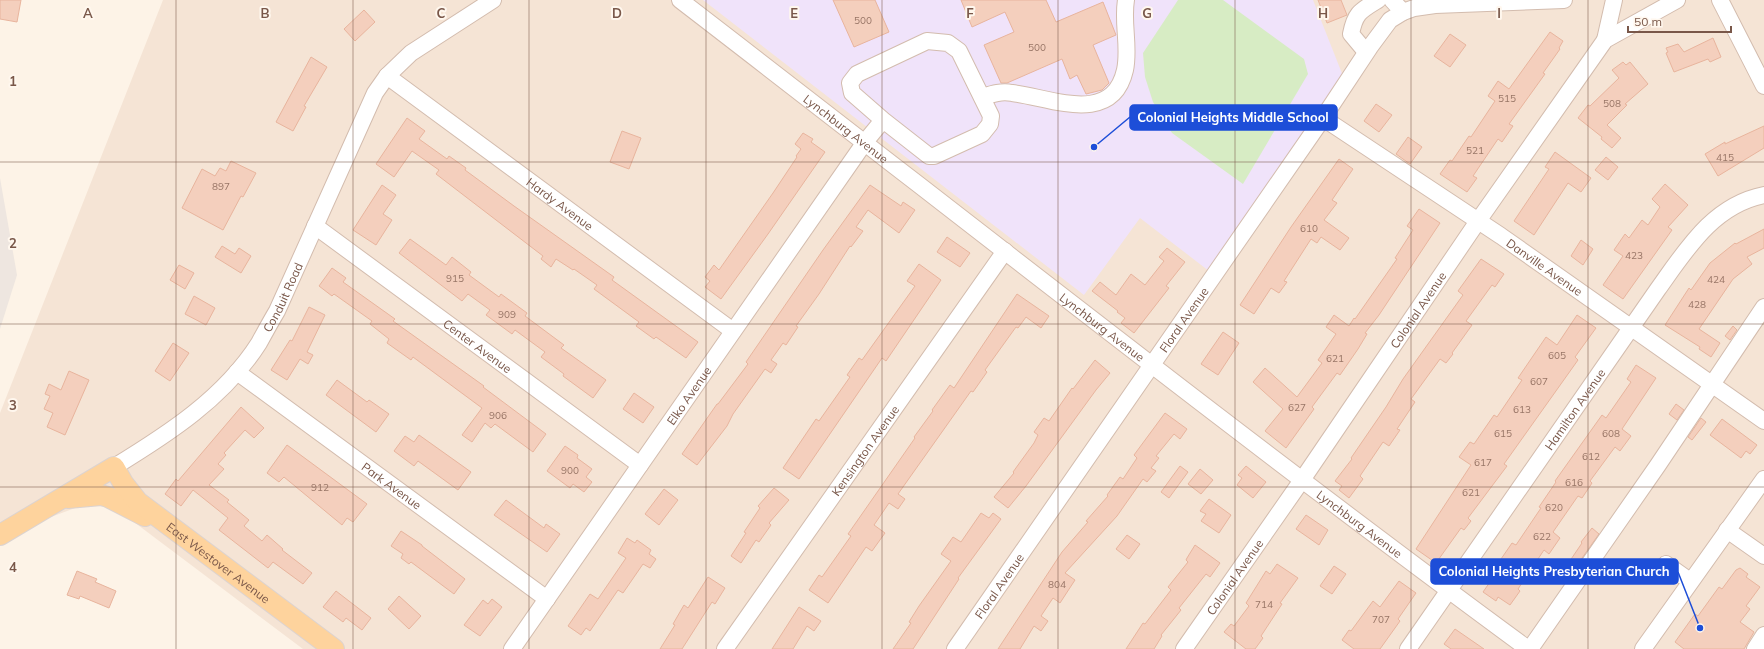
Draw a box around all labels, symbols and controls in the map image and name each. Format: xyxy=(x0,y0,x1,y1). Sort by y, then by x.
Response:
text: A xyxy=(83,5,93,21)
text: B xyxy=(261,5,270,21)
text: C xyxy=(437,5,446,21)
text: D xyxy=(612,5,622,21)
text: E xyxy=(790,5,798,21)
text: F xyxy=(966,5,974,21)
text: G xyxy=(1142,5,1152,21)
text: H xyxy=(1318,5,1328,21)
text: I xyxy=(1497,5,1501,21)
scale bar xyxy=(1628,8,1731,34)
house number: 500 xyxy=(854,14,872,27)
text: 50 m xyxy=(1634,14,1662,29)
house number: 500 xyxy=(1028,41,1046,54)
text: 1 xyxy=(9,73,17,89)
street label: Lynchburg Avenue xyxy=(801,91,891,166)
house number: 515 xyxy=(1498,92,1516,105)
house number: 508 xyxy=(1603,97,1621,110)
callout: Colonial Heights Middle School xyxy=(1130,105,1337,130)
text: Colonial Heights Middle School xyxy=(1137,109,1329,125)
house number: 521 xyxy=(1466,144,1484,157)
house number: 415 xyxy=(1716,151,1734,164)
street label: Hardy Avenue xyxy=(524,174,596,233)
house number: 897 xyxy=(212,180,230,193)
house number: 610 xyxy=(1300,222,1318,235)
text: 2 xyxy=(9,235,17,251)
street label: Danville Avenue xyxy=(1504,235,1586,299)
house number: 423 xyxy=(1625,249,1643,262)
street label: Conduit Road xyxy=(259,260,305,335)
street label: Colonial Avenue xyxy=(1386,269,1449,351)
house number: 915 xyxy=(446,272,464,285)
house number: 424 xyxy=(1707,273,1725,286)
street label: Floral Avenue xyxy=(1156,284,1211,355)
street label: Lynchburg Avenue xyxy=(1057,289,1148,364)
house number: 428 xyxy=(1688,298,1706,311)
house number: 909 xyxy=(498,308,516,321)
street label: Center Avenue xyxy=(441,316,515,376)
house number: 605 xyxy=(1548,349,1566,362)
house number: 621 xyxy=(1326,352,1344,365)
street label: Elko Avenue xyxy=(663,363,714,428)
street label: Hamilton Avenue xyxy=(1541,366,1608,453)
house number: 607 xyxy=(1530,375,1548,388)
text: 3 xyxy=(9,397,17,413)
house number: 627 xyxy=(1288,401,1306,414)
street label: Kensington Avenue xyxy=(828,402,902,498)
house number: 613 xyxy=(1513,403,1531,416)
house number: 906 xyxy=(489,409,507,422)
house number: 615 xyxy=(1494,427,1512,440)
house number: 608 xyxy=(1602,427,1620,440)
house number: 612 xyxy=(1582,450,1600,463)
house number: 617 xyxy=(1474,456,1492,469)
street label: Park Avenue xyxy=(359,459,425,512)
house number: 900 xyxy=(561,464,579,477)
house number: 616 xyxy=(1565,476,1583,489)
house number: 912 xyxy=(311,481,329,494)
house number: 621 xyxy=(1462,486,1480,499)
street label: Lynchburg Avenue xyxy=(1314,487,1405,561)
house number: 620 xyxy=(1545,501,1563,514)
street label: East Westover Avenue xyxy=(164,519,273,606)
house number: 622 xyxy=(1533,530,1551,543)
street label: Colonial Avenue xyxy=(1203,536,1266,618)
street label: Floral Avenue xyxy=(971,550,1027,621)
text: 4 xyxy=(9,559,17,575)
callout: Colonial Heights Presbyterian Church xyxy=(1431,559,1678,584)
text: Colonial Heights Presbyterian Church xyxy=(1438,563,1670,580)
house number: 804 xyxy=(1048,578,1066,591)
house number: 714 xyxy=(1255,598,1273,611)
house number: 707 xyxy=(1372,613,1390,626)

